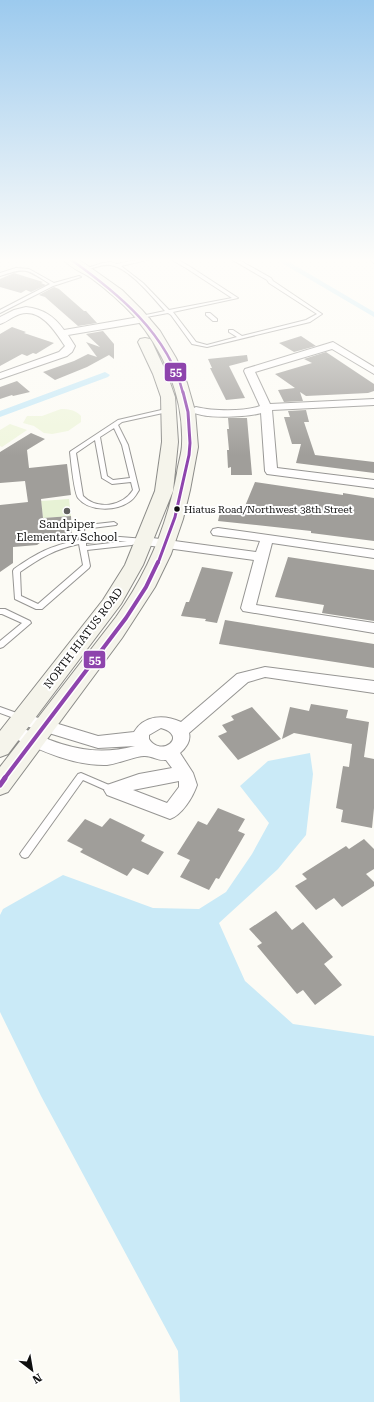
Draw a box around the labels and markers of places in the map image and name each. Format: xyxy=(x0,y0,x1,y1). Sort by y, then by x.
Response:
marker: Hiatus Road/Northwest 38th Street xyxy=(172,504,182,514)
place label: Hiatus Road/Northwest 38th Street xyxy=(184,504,353,515)
marker: Sandpiper Elementary School xyxy=(62,506,72,516)
place label: Sandpiper Elementary School xyxy=(17,518,118,544)

